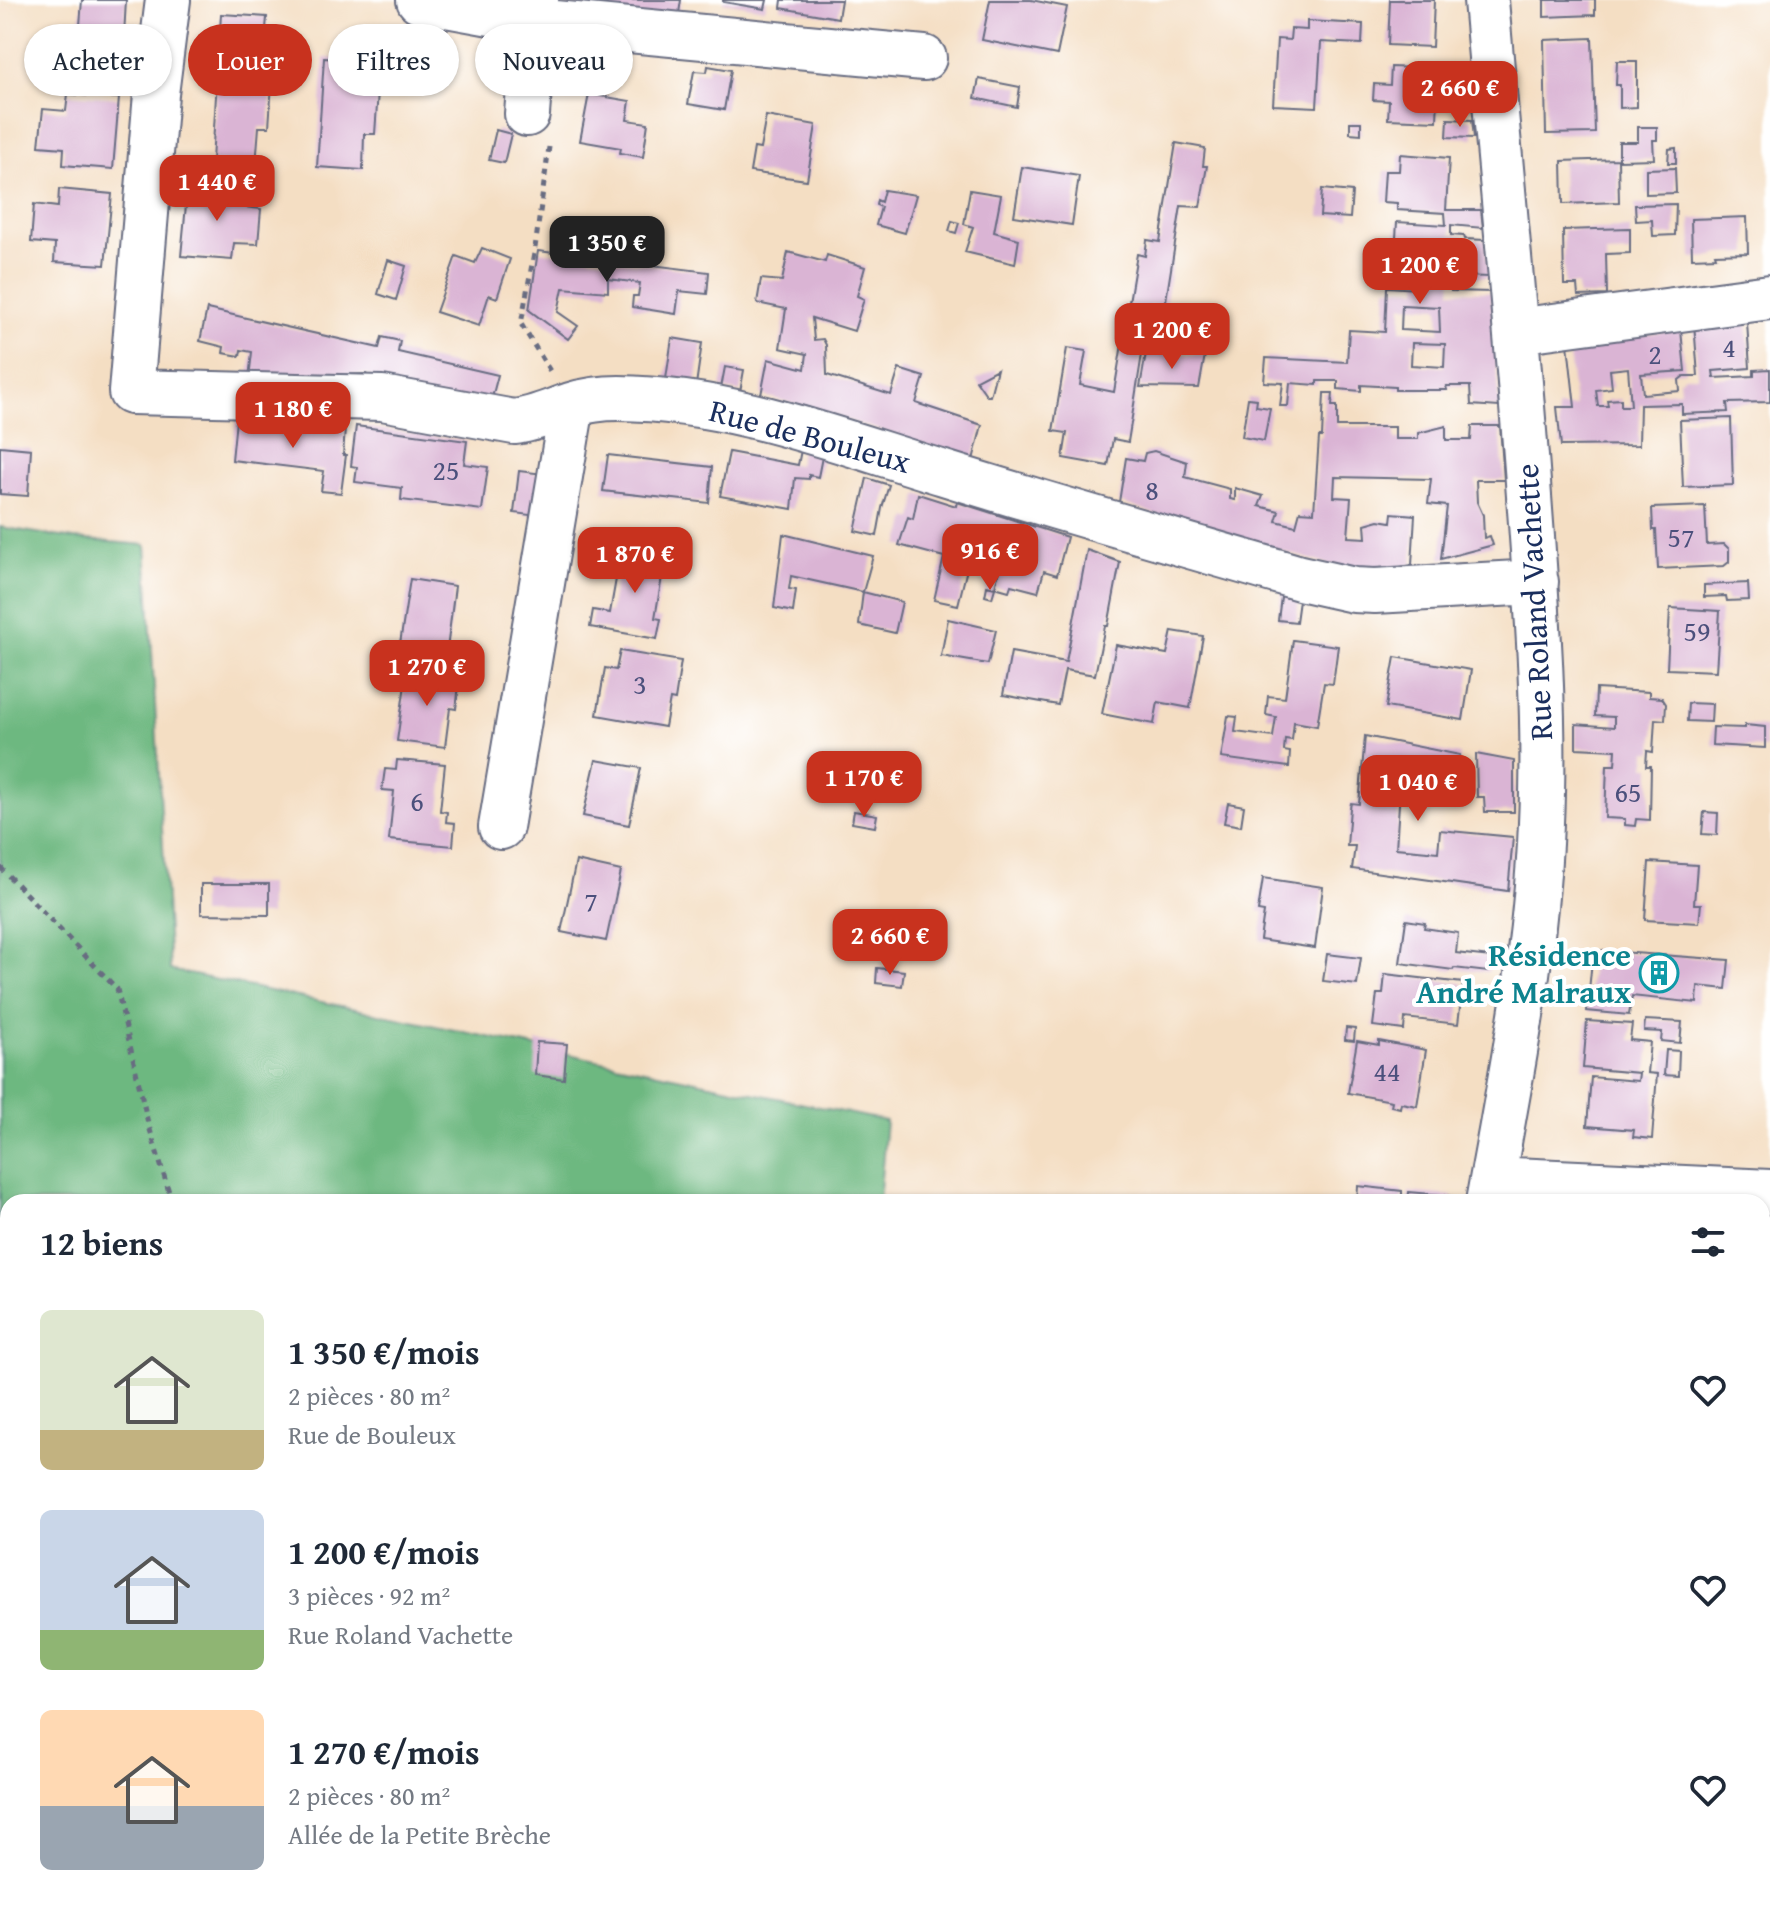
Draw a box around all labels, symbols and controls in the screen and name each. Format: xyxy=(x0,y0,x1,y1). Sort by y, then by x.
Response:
chip: Acheter xyxy=(24,24,172,96)
chip: Louer xyxy=(188,24,312,96)
chip: Filtres xyxy=(328,24,459,96)
chip: Nouveau xyxy=(475,24,633,96)
pin: 2 660 € xyxy=(1386,61,1534,129)
text: 2 660 € xyxy=(1421,67,1499,106)
pin: 1 440 € xyxy=(143,155,291,223)
text: 1 440 € xyxy=(178,161,256,200)
pin: 1 350 € xyxy=(533,216,681,284)
text: 1 350 € xyxy=(568,222,646,261)
pin: 1 200 € xyxy=(1346,238,1494,306)
text: 1 200 € xyxy=(1381,244,1459,283)
pin: 1 200 € xyxy=(1098,303,1246,371)
text: 1 200 € xyxy=(1133,309,1211,348)
house number: 4 xyxy=(1722,326,1736,367)
house number: 2 xyxy=(1648,333,1662,374)
pin: 1 180 € xyxy=(219,382,367,450)
street label: Rue de Bouleux xyxy=(704,386,917,485)
text: 1 180 € xyxy=(254,388,332,427)
house number: 25 xyxy=(433,449,459,490)
street label: Rue Roland Vachette xyxy=(1503,462,1564,742)
house number: 8 xyxy=(1145,469,1159,510)
house number: 57 xyxy=(1668,516,1694,557)
pin: 916 € xyxy=(934,524,1046,592)
pin: 1 870 € xyxy=(561,527,709,595)
text: 916 € xyxy=(960,530,1020,569)
text: 1 870 € xyxy=(596,533,674,572)
house number: 59 xyxy=(1684,610,1710,651)
pin: 1 270 € xyxy=(353,640,501,708)
text: 1 270 € xyxy=(388,646,466,685)
house number: 3 xyxy=(633,663,647,704)
pin: 1 170 € xyxy=(790,751,938,819)
pin: 1 040 € xyxy=(1344,755,1492,823)
text: 1 170 € xyxy=(825,757,903,796)
text: 1 040 € xyxy=(1379,761,1457,800)
house number: 65 xyxy=(1615,771,1641,812)
house number: 6 xyxy=(410,780,424,821)
house number: 7 xyxy=(584,880,598,921)
pin: 2 660 € xyxy=(816,909,964,977)
text: 2 660 € xyxy=(851,915,929,954)
place label: Résidence André Malraux xyxy=(1416,931,1631,1015)
building icon: Résidence André Malraux xyxy=(1638,952,1680,994)
house number: 44 xyxy=(1374,1050,1400,1091)
text: 12 biens xyxy=(40,1218,163,1267)
icon: filters xyxy=(1686,1220,1730,1264)
text: 1 350 €/mois xyxy=(288,1327,480,1376)
icon: home xyxy=(104,1342,200,1438)
icon: heart xyxy=(1686,1368,1730,1412)
text: 2 pièces · 80 m² xyxy=(288,1376,450,1415)
text: Rue de Bouleux xyxy=(288,1415,456,1454)
text: 1 200 €/mois xyxy=(288,1527,480,1576)
icon: home xyxy=(104,1542,200,1638)
icon: heart xyxy=(1686,1568,1730,1612)
text: 3 pièces · 92 m² xyxy=(288,1576,450,1615)
text: Rue Roland Vachette xyxy=(288,1615,513,1654)
text: 1 270 €/mois xyxy=(288,1727,480,1776)
icon: home xyxy=(104,1742,200,1838)
icon: heart xyxy=(1686,1768,1730,1812)
text: 2 pièces · 80 m² xyxy=(288,1776,450,1815)
text: Allée de la Petite Brèche xyxy=(288,1815,551,1854)

